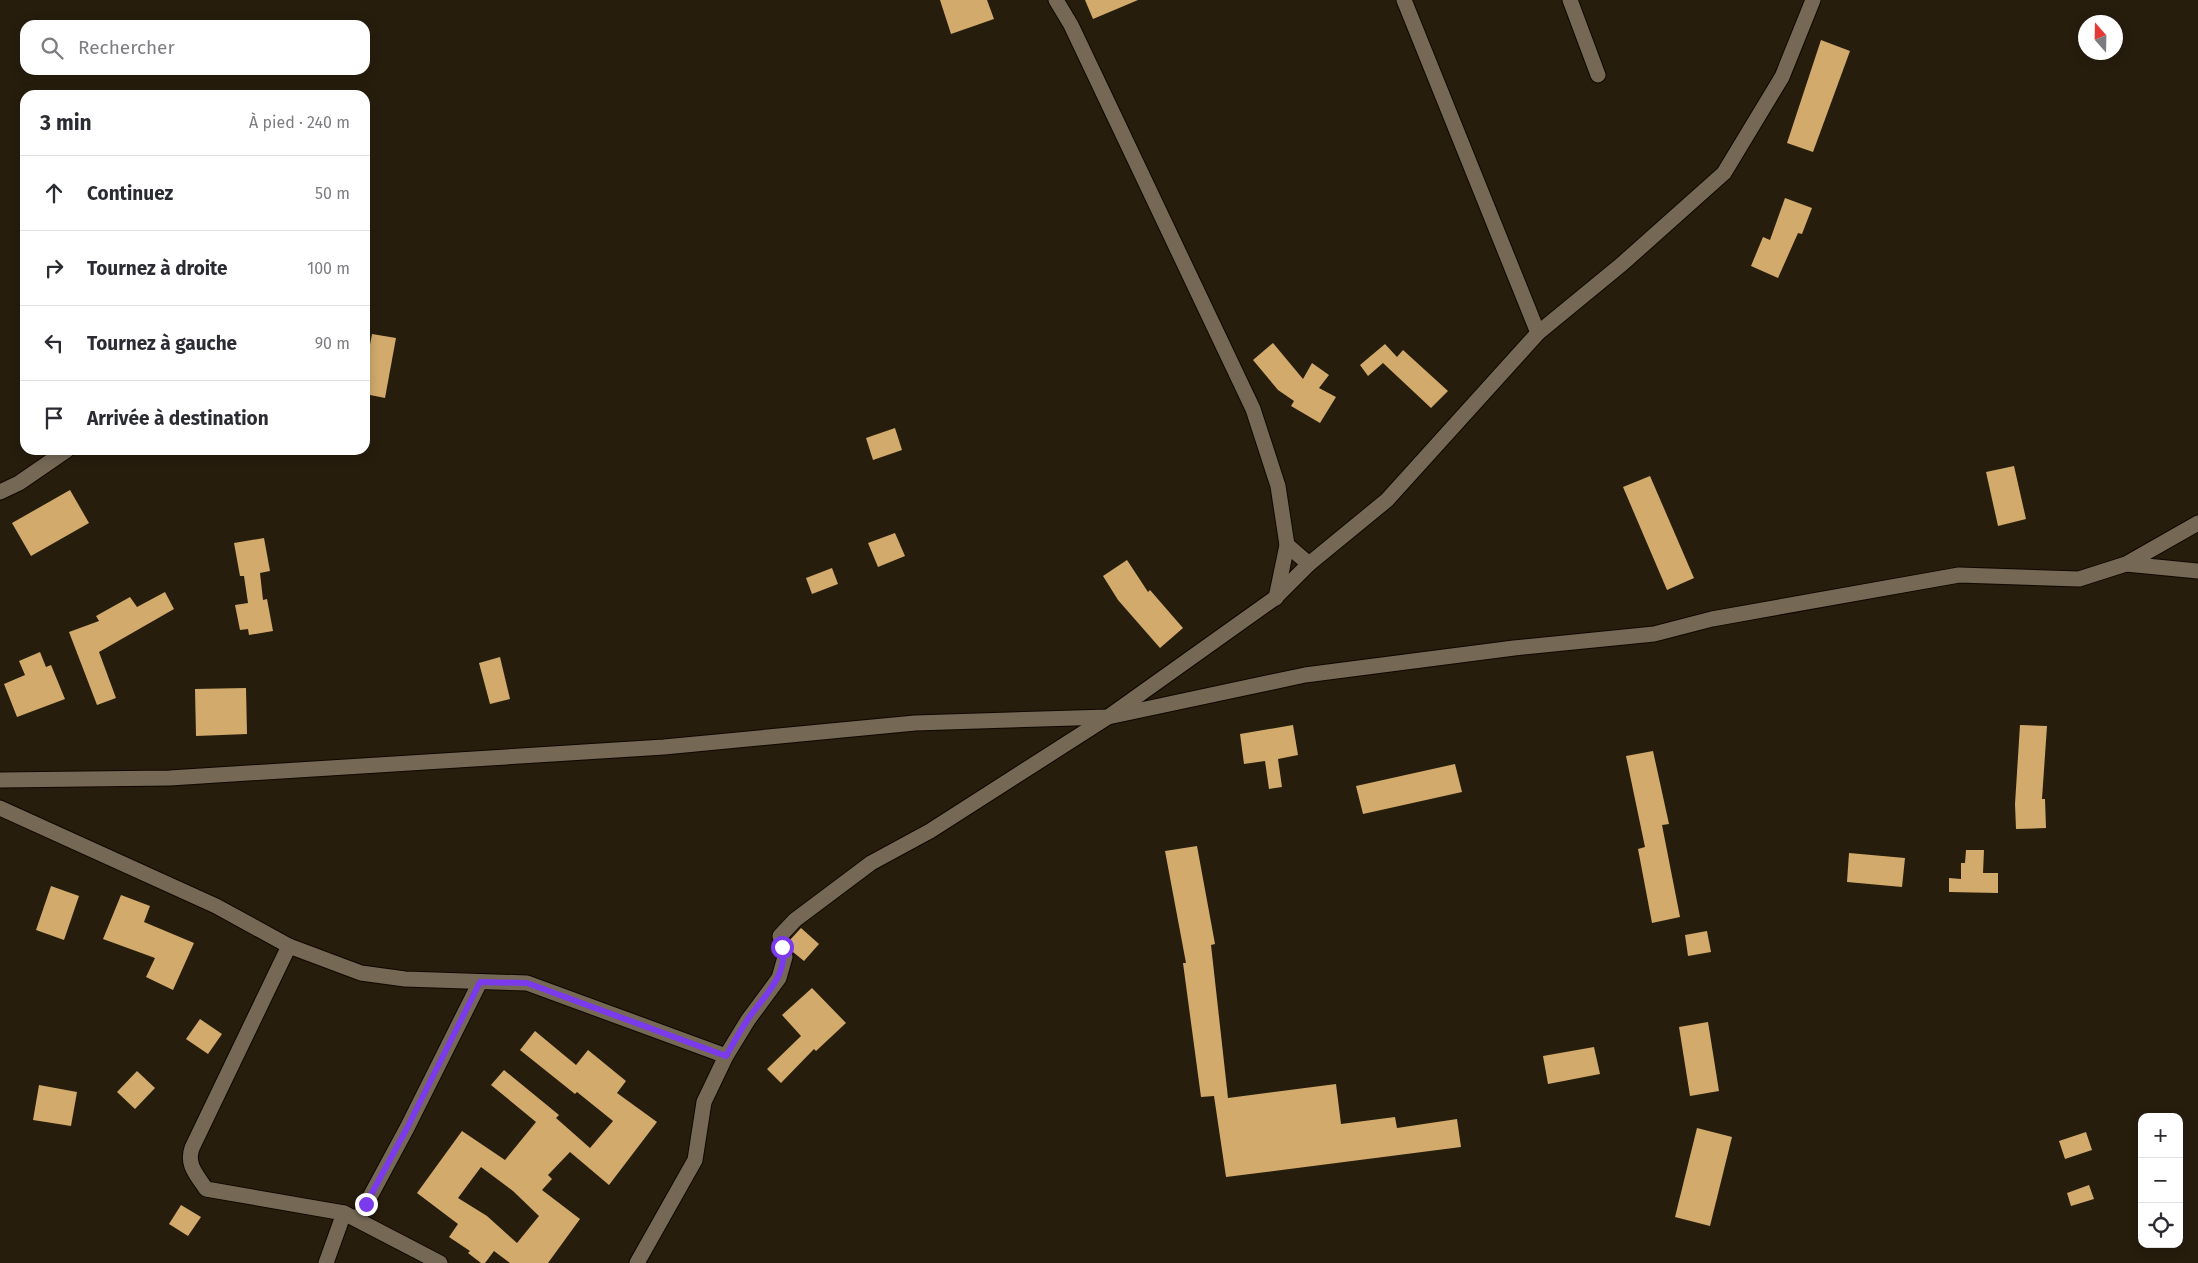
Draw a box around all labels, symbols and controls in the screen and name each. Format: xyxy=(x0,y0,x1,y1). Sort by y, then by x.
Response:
north arrow xyxy=(2078,15,2123,60)
search box xyxy=(20,20,370,75)
icon: search xyxy=(38,34,66,62)
text: Rechercher xyxy=(78,36,175,59)
text: 3 min xyxy=(40,110,92,136)
text: À pied · 240 m xyxy=(249,113,350,132)
icon: ahead xyxy=(40,179,68,207)
text: Continuez xyxy=(87,182,173,205)
text: 50 m xyxy=(315,184,350,203)
icon: right xyxy=(40,254,68,282)
text: Tournez à droite xyxy=(87,257,228,280)
text: 100 m xyxy=(307,259,350,278)
icon: left xyxy=(40,329,68,357)
text: Tournez à gauche xyxy=(87,332,237,355)
text: 90 m xyxy=(315,334,350,353)
icon: arrive xyxy=(40,404,68,432)
text: Arrivée à destination xyxy=(87,407,269,430)
route start xyxy=(771,936,794,959)
map controls xyxy=(2138,1113,2183,1248)
button: + xyxy=(2138,1113,2183,1158)
button: − xyxy=(2138,1158,2183,1203)
route end xyxy=(355,1193,378,1216)
button: locate xyxy=(2138,1203,2183,1248)

